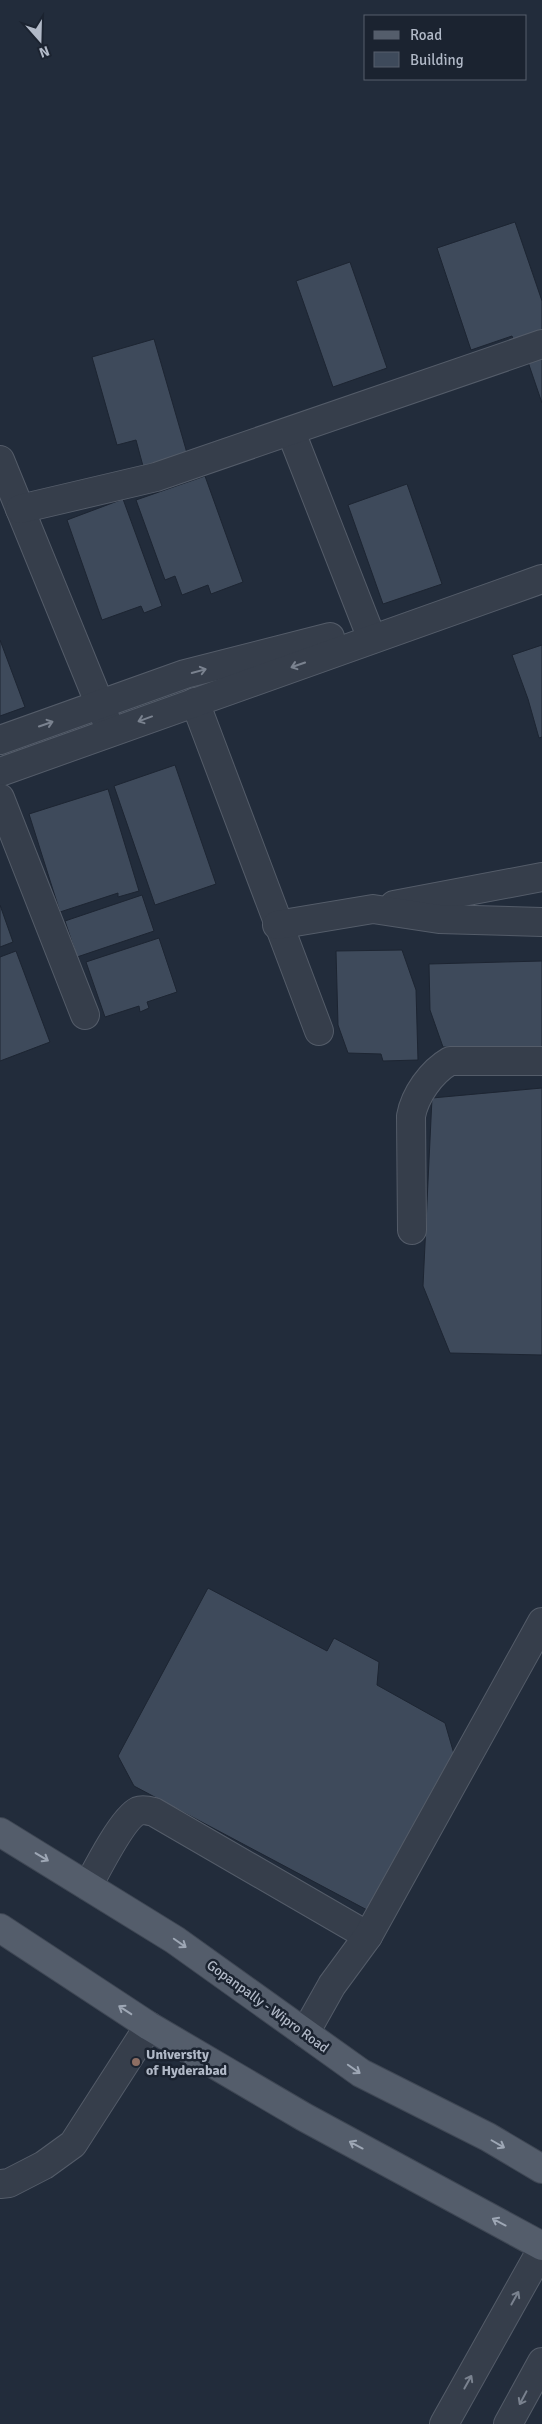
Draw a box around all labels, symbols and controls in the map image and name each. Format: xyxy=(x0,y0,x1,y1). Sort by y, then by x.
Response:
north arrow xyxy=(15,15,65,65)
legend xyxy=(364,15,527,80)
text: Road xyxy=(410,26,442,44)
text: N xyxy=(37,42,52,61)
text: Building xyxy=(410,51,464,69)
one-way arrow xyxy=(291,661,306,670)
one-way arrow xyxy=(191,666,207,675)
one-way arrow xyxy=(138,715,153,724)
one-way arrow xyxy=(38,719,53,728)
one-way arrow xyxy=(34,1853,48,1863)
one-way arrow xyxy=(173,1938,187,1948)
street label: Gopanpally - Wipro Road xyxy=(203,1956,332,2056)
one-way arrow xyxy=(119,2005,133,2015)
place label: University of Hyderabad xyxy=(146,2046,228,2079)
marker: University of Hyderabad xyxy=(130,2056,142,2068)
one-way arrow xyxy=(347,2064,361,2074)
one-way arrow xyxy=(491,2139,505,2149)
one-way arrow xyxy=(349,2140,364,2150)
one-way arrow xyxy=(492,2217,507,2227)
one-way arrow xyxy=(511,2291,520,2306)
one-way arrow xyxy=(463,2376,473,2390)
one-way arrow xyxy=(517,2390,527,2405)

